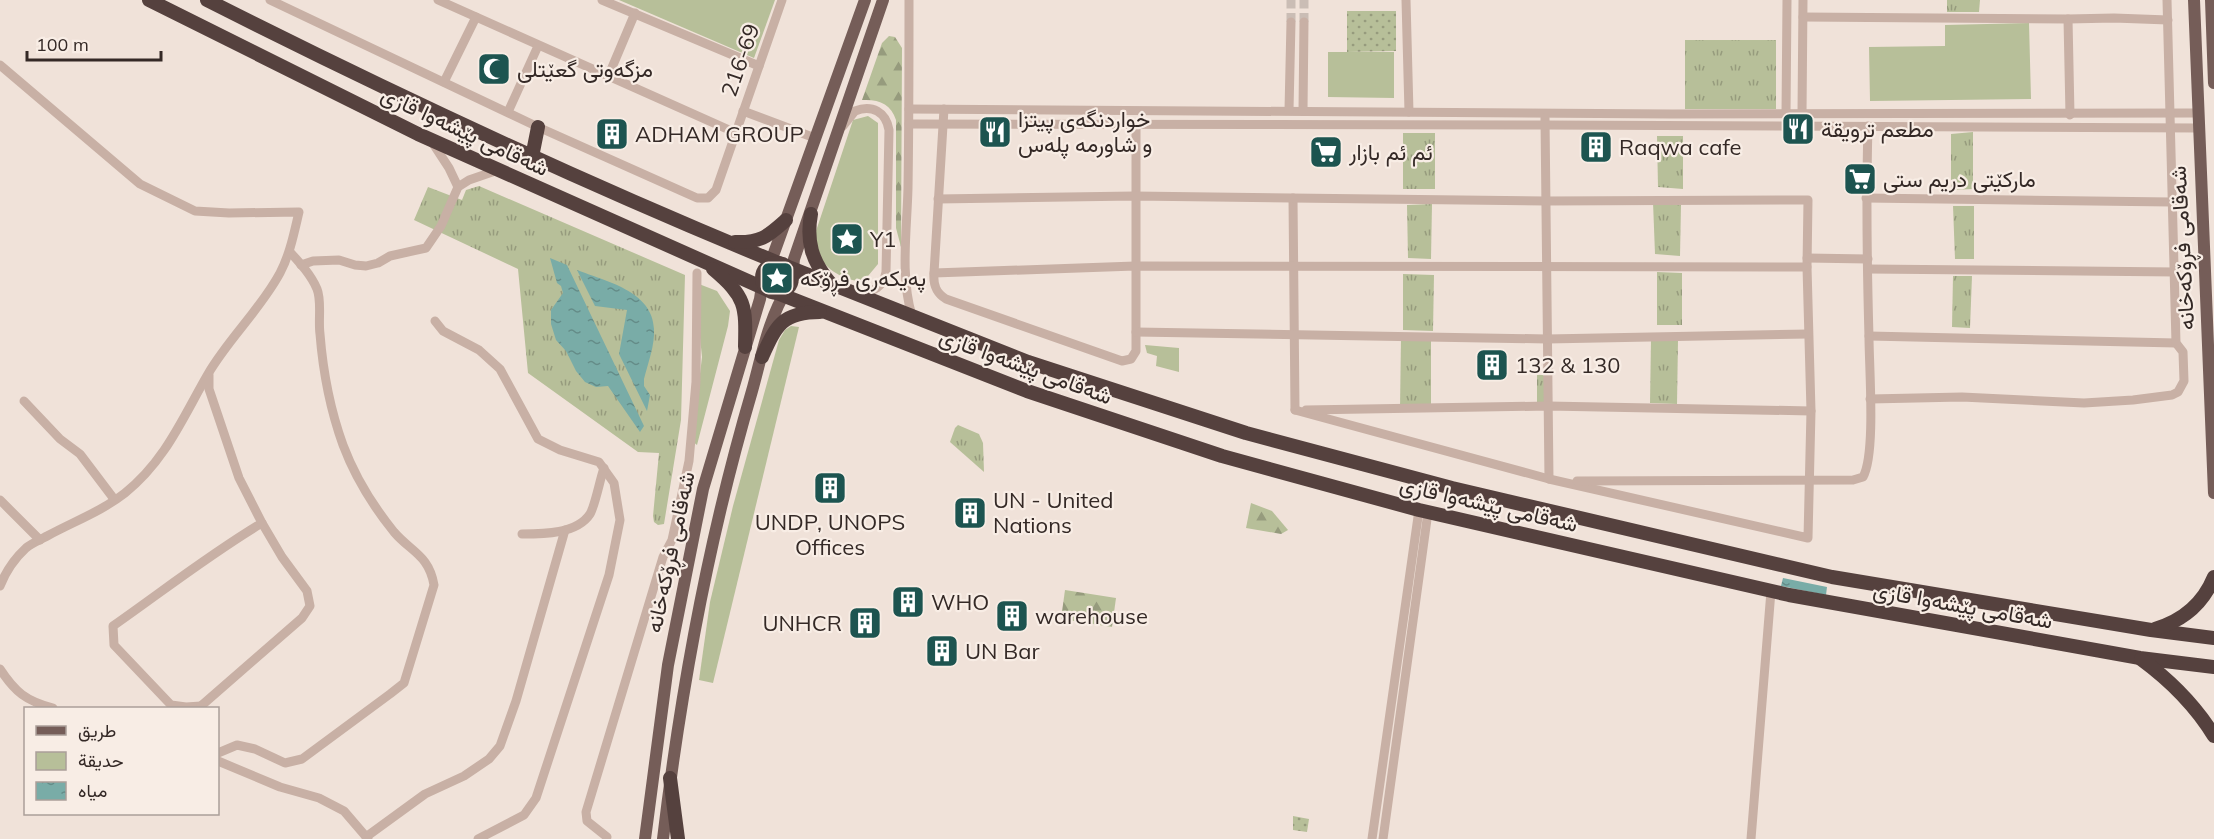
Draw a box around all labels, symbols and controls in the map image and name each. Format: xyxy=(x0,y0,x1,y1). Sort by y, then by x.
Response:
street label: 216-69 xyxy=(714,20,766,100)
scale bar xyxy=(27,24,160,62)
text: 100 m xyxy=(36,33,89,56)
mosque icon: مزگەوتی گعێتلی xyxy=(476,51,512,87)
place label: مزگەوتی گعێتلی xyxy=(517,55,653,83)
street label: شەقامی پێشەوا قازی xyxy=(376,80,553,183)
place label: خواردنگەی پیتزا و شاورمە پلەس xyxy=(1018,105,1152,159)
restaurant icon: مطعم ترويقة xyxy=(1780,111,1816,147)
restaurant icon: خواردنگەی پیتزا و شاورمە پلەس xyxy=(977,114,1013,150)
place label: مطعم ترويقة xyxy=(1821,115,1934,144)
building icon: ADHAM GROUP xyxy=(594,116,630,152)
place label: ADHAM GROUP xyxy=(635,120,804,148)
building icon: Raqwa cafe xyxy=(1578,129,1614,165)
place label: Raqwa cafe xyxy=(1619,133,1742,161)
supermarket icon: ئم ئم بازار xyxy=(1308,134,1344,170)
place label: ئم ئم بازار xyxy=(1348,138,1433,167)
supermarket icon: مارکێتی دریم ستی xyxy=(1842,161,1878,197)
place label: مارکێتی دریم ستی xyxy=(1883,165,2036,194)
street label: شەقامی فڕۆکەخانە xyxy=(2164,165,2205,331)
place icon: Y1 xyxy=(829,221,865,257)
place label: Y1 xyxy=(869,225,897,253)
place icon: پەیکەری فڕۆکە xyxy=(759,260,795,296)
place label: پەیکەری فڕۆکە xyxy=(800,264,926,297)
street label: شەقامی پێشەوا قازی xyxy=(935,322,1116,411)
building icon: 132 & 130 xyxy=(1474,347,1510,383)
place label: 132 & 130 xyxy=(1515,351,1620,379)
street label: شەقامی فڕۆکەخانە xyxy=(639,469,706,636)
building icon: UNDP, UNOPS Offices xyxy=(812,470,848,506)
street label: شەقامی پێشەوا قازی xyxy=(1397,470,1581,539)
place label: UN - United Nations xyxy=(993,486,1113,539)
building icon: UN - United Nations xyxy=(952,495,988,531)
place label: UNDP, UNOPS Offices xyxy=(755,508,905,561)
street label: شەقامی پێشەوا قازی xyxy=(1871,575,2055,636)
building icon: WHO xyxy=(890,584,926,620)
place label: WHO xyxy=(931,588,989,616)
building icon: warehouse xyxy=(994,598,1030,634)
place label: warehouse xyxy=(1035,602,1148,630)
building icon: UNHCR xyxy=(847,605,883,641)
place label: UNHCR xyxy=(762,609,842,637)
building icon: UN Bar xyxy=(924,633,960,669)
place label: UN Bar xyxy=(965,637,1039,665)
legend xyxy=(24,707,219,815)
text: طريق xyxy=(78,719,116,742)
text: حديقة xyxy=(78,749,124,772)
text: مياه xyxy=(78,779,107,802)

